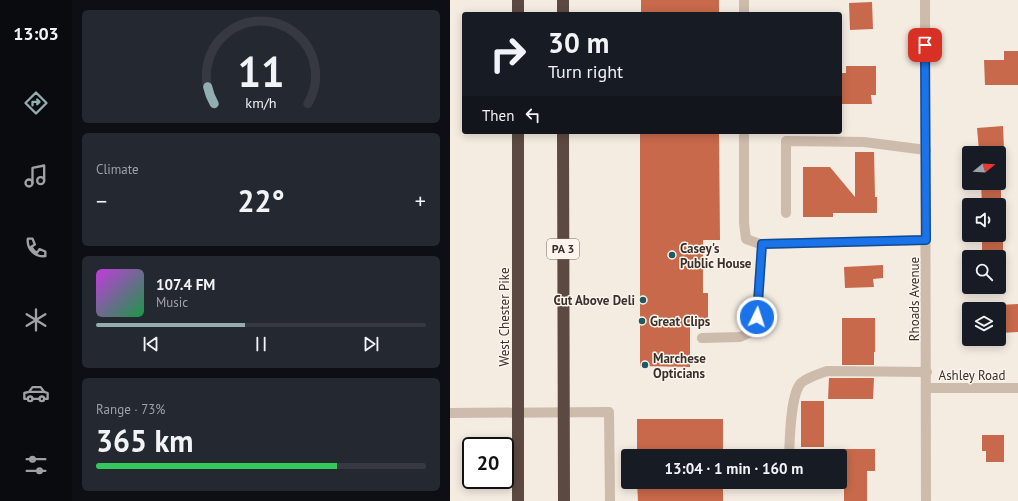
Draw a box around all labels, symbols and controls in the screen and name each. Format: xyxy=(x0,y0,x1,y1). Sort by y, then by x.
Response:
text: 13:03 xyxy=(13,22,59,45)
text: 30 m xyxy=(548,24,609,61)
icon: right xyxy=(482,28,534,80)
pin xyxy=(908,28,942,62)
icon: arrive xyxy=(914,34,936,56)
text: 11 xyxy=(237,45,285,98)
text: Turn right xyxy=(548,60,623,83)
icon: directions xyxy=(22,89,50,117)
text: km/h xyxy=(245,93,277,112)
icon: left xyxy=(522,104,544,126)
text: Then xyxy=(482,106,514,125)
north arrow xyxy=(962,146,1006,190)
map controls xyxy=(962,146,1006,346)
text: Climate xyxy=(96,161,139,178)
icon: music xyxy=(22,162,50,190)
text: 22° xyxy=(237,181,285,220)
text: − xyxy=(96,187,107,215)
text: + xyxy=(415,187,426,215)
button: sound xyxy=(962,198,1006,242)
icon: phone xyxy=(22,234,50,262)
road number: PA 3 xyxy=(547,239,579,259)
place label: Casey's Public House xyxy=(680,240,752,272)
marker: Casey's Public House xyxy=(667,250,677,260)
button: search xyxy=(962,250,1006,294)
street label: Rhoads Avenue xyxy=(906,257,923,341)
street label: West Chester Pike xyxy=(496,268,513,366)
text: 107.4 FM xyxy=(156,275,215,294)
place label: Cut Above Deli xyxy=(554,292,635,309)
text: Music xyxy=(156,294,188,311)
marker: Cut Above Deli xyxy=(638,295,648,305)
position arrow xyxy=(736,296,778,338)
button: layers xyxy=(962,302,1006,346)
icon: climate xyxy=(22,306,50,334)
place label: Great Clips xyxy=(650,313,711,330)
marker: Great Clips xyxy=(637,316,647,326)
icon: previous xyxy=(140,333,162,355)
icon: pause xyxy=(250,333,272,355)
icon: next xyxy=(360,333,382,355)
place label: Marchese Opticians xyxy=(653,350,706,382)
marker: Marchese Opticians xyxy=(640,360,650,370)
street label: Ashley Road xyxy=(939,367,1005,384)
icon: car xyxy=(22,379,50,407)
text: Range · 73% xyxy=(96,401,165,418)
text: 365 km xyxy=(96,421,194,460)
speed limit sign: 20 xyxy=(462,437,514,489)
icon: filters xyxy=(22,451,50,479)
text: 13:04 · 1 min · 160 m xyxy=(665,459,803,478)

